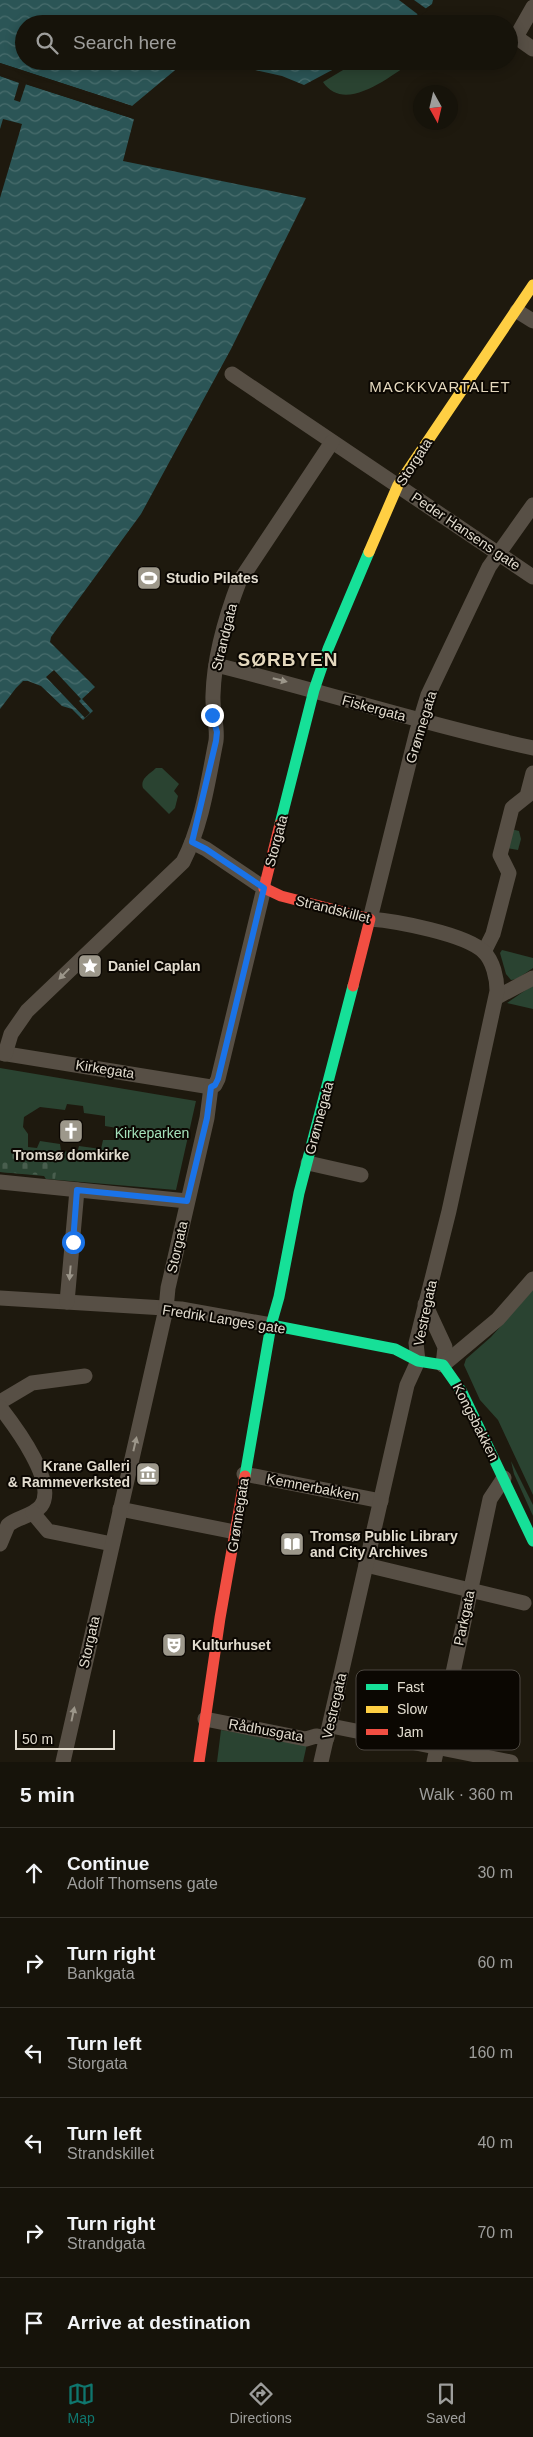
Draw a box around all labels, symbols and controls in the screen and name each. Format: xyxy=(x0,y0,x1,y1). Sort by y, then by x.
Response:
search box xyxy=(15,15,518,70)
icon: search xyxy=(33,29,61,57)
text: Search here xyxy=(73,32,177,53)
north arrow xyxy=(413,85,458,130)
district label: MACKKVARTALET xyxy=(369,378,511,395)
street label: Storgata xyxy=(393,435,435,489)
street label: Peder Hansens gate xyxy=(409,489,524,573)
sports icon: Studio Pilates xyxy=(136,565,162,591)
place label: Studio Pilates xyxy=(166,570,259,586)
street label: Strandgata xyxy=(208,602,240,672)
district label: SØRBYEN xyxy=(238,649,338,670)
one-way arrow xyxy=(272,676,287,684)
street label: Grønnegata xyxy=(402,689,440,765)
street label: Fiskergata xyxy=(340,692,408,724)
route end xyxy=(201,704,224,727)
street label: Storgata xyxy=(261,813,291,869)
street label: Strandskillet xyxy=(294,892,372,926)
place icon: Daniel Caplan xyxy=(77,953,103,979)
place label: Daniel Caplan xyxy=(108,958,201,974)
one-way arrow xyxy=(58,968,70,980)
street label: Kirkegata xyxy=(75,1056,136,1082)
street label: Grønnegata xyxy=(302,1080,336,1156)
church icon: Tromsø domkirke xyxy=(58,1118,84,1144)
park label: Kirkeparken xyxy=(115,1125,189,1141)
place label: Tromsø domkirke xyxy=(13,1147,130,1163)
street label: Storgata xyxy=(163,1219,191,1275)
route start xyxy=(62,1231,85,1254)
one-way arrow xyxy=(66,1265,74,1281)
street label: Vestregata xyxy=(410,1278,440,1347)
street label: Fredrik Langes gate xyxy=(161,1301,287,1337)
street label: Kongsbakken xyxy=(450,1381,502,1463)
one-way arrow xyxy=(131,1437,139,1452)
place label: Krane Galleri & Rammeverksted xyxy=(8,1458,130,1490)
museum icon: Krane Galleri & Rammeverksted xyxy=(135,1461,161,1487)
street label: Kemnerbakken xyxy=(265,1470,361,1504)
street label: Grønnegata xyxy=(224,1477,252,1553)
place label: Tromsø Public Library and City Archives xyxy=(310,1528,458,1560)
library icon: Tromsø Public Library and City Archives xyxy=(279,1531,305,1557)
street label: Parkgata xyxy=(450,1589,478,1647)
street label: Storgata xyxy=(75,1614,103,1670)
theatre icon: Kulturhuset xyxy=(161,1632,187,1658)
place label: Kulturhuset xyxy=(192,1637,271,1653)
legend xyxy=(356,1670,520,1750)
street label: Vestregata xyxy=(319,1671,349,1740)
text: Fast xyxy=(397,1679,424,1695)
text: Slow xyxy=(397,1701,428,1717)
one-way arrow xyxy=(69,1707,77,1722)
street label: Rådhusgata xyxy=(227,1716,305,1744)
text: Jam xyxy=(397,1724,423,1740)
scale bar xyxy=(15,1727,115,1750)
text: 50 m xyxy=(22,1731,53,1747)
text: 5 min xyxy=(20,1783,75,1806)
text: Walk · 360 m xyxy=(419,1786,513,1803)
text: Continue xyxy=(67,1853,149,1874)
icon: ahead xyxy=(20,1859,48,1887)
text: 30 m xyxy=(477,1864,513,1881)
text: Adolf Thomsens gate xyxy=(67,1875,218,1892)
text: Turn right xyxy=(67,1943,155,1964)
icon: right xyxy=(20,1949,48,1977)
text: 60 m xyxy=(477,1954,513,1971)
text: Bankgata xyxy=(67,1965,135,1982)
text: Turn left xyxy=(67,2033,142,2054)
icon: left xyxy=(20,2039,48,2067)
text: 160 m xyxy=(469,2044,513,2061)
text: Storgata xyxy=(67,2055,127,2072)
text: Turn left xyxy=(67,2123,142,2144)
icon: left xyxy=(20,2129,48,2157)
text: 40 m xyxy=(477,2134,513,2151)
text: Strandskillet xyxy=(67,2145,154,2162)
text: Turn right xyxy=(67,2213,155,2234)
icon: right xyxy=(20,2219,48,2247)
text: 70 m xyxy=(477,2224,513,2241)
text: Strandgata xyxy=(67,2235,145,2252)
icon: arrive xyxy=(20,2309,48,2337)
text: Arrive at destination xyxy=(67,2312,251,2333)
tab: Map xyxy=(67,2380,95,2426)
tab: Directions xyxy=(230,2380,292,2426)
tab: Saved xyxy=(426,2380,466,2426)

